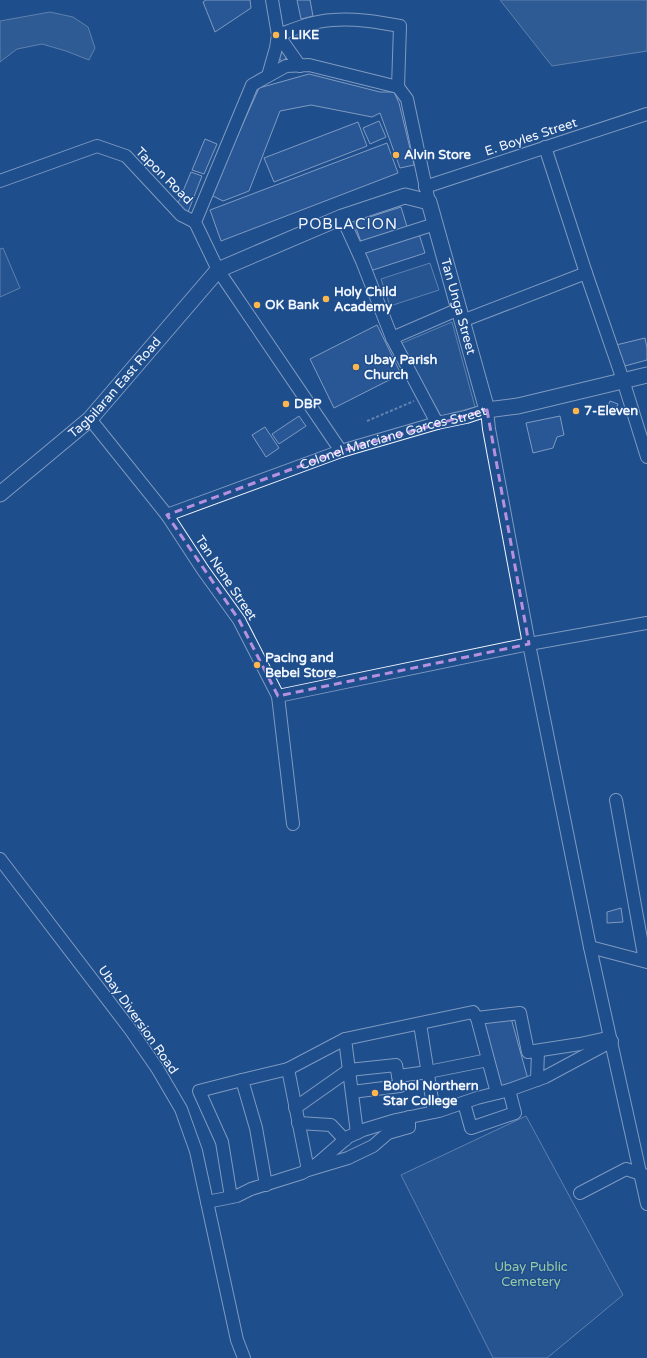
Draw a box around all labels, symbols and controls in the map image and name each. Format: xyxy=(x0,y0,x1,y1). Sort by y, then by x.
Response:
place label: I LIKE xyxy=(284,27,319,43)
marker: I LIKE xyxy=(271,30,281,40)
street label: E. Boyles Street xyxy=(483,115,579,159)
street label: Tapon Road xyxy=(132,144,196,208)
place label: Alvin Store xyxy=(404,147,472,163)
marker: Alvin Store xyxy=(391,150,401,160)
district label: POBLACION xyxy=(298,215,398,233)
street label: Tan Unga Street xyxy=(437,257,479,356)
place label: Holy Child Academy xyxy=(334,284,397,315)
marker: Holy Child Academy xyxy=(321,294,331,304)
place label: OK Bank xyxy=(265,297,319,313)
marker: OK Bank xyxy=(252,300,262,310)
street label: Tagbilaran East Road xyxy=(65,334,165,442)
place label: Ubay Parish Church xyxy=(364,352,438,383)
marker: Ubay Parish Church xyxy=(351,362,361,372)
place label: DBP xyxy=(294,396,322,412)
marker: DBP xyxy=(281,399,291,409)
street label: Colonel Marciano Garces Street xyxy=(297,403,489,474)
place label: 7-Eleven xyxy=(584,403,638,419)
marker: 7-Eleven xyxy=(571,406,581,416)
street label: Tan Nene Street xyxy=(192,533,260,623)
place label: Pacing and Bebei Store xyxy=(265,650,337,681)
marker: Pacing and Bebei Store xyxy=(252,660,262,670)
street label: Ubay Diversion Road xyxy=(95,963,181,1077)
place label: Bohol Northern Star College xyxy=(383,1078,479,1109)
marker: Bohol Northern Star College xyxy=(370,1088,380,1098)
park label: Ubay Public Cemetery xyxy=(494,1259,568,1290)

